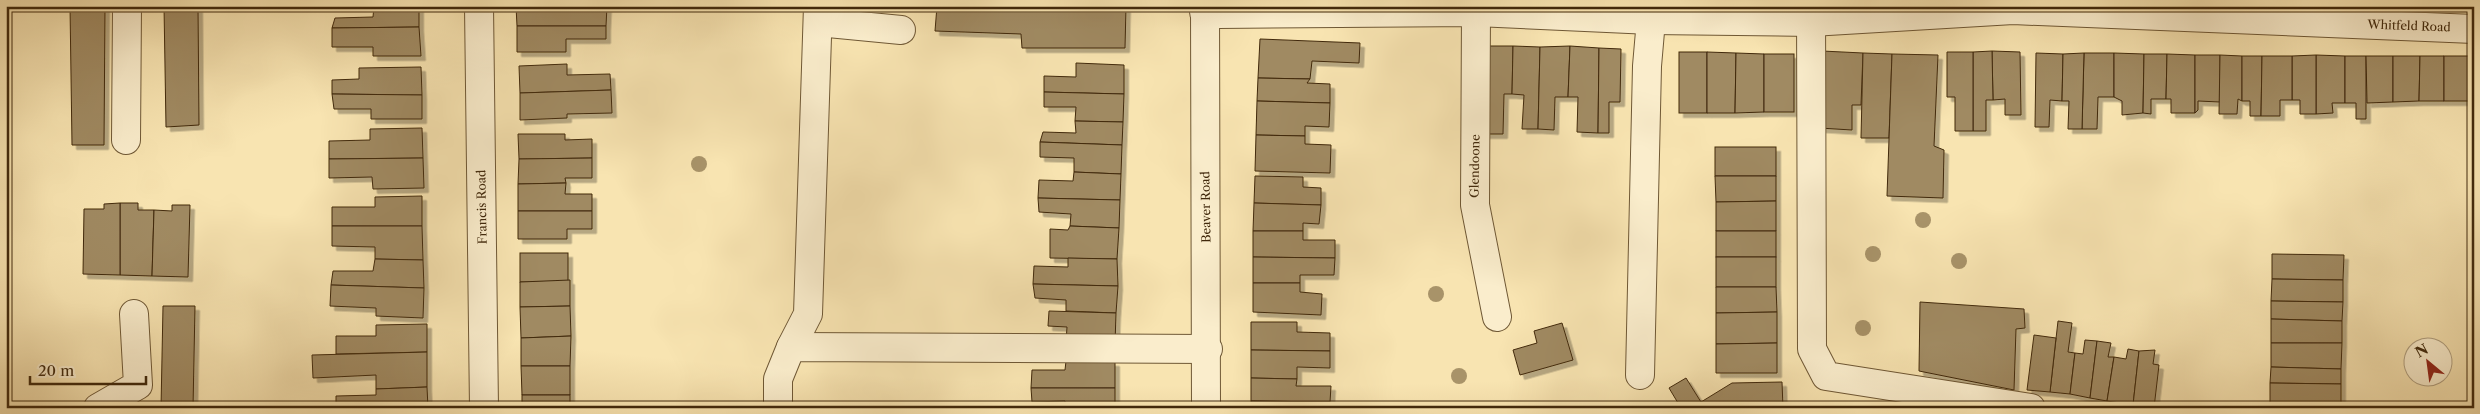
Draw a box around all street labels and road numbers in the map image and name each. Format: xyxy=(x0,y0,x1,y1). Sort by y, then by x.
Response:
street label: Whitfeld Road xyxy=(2366,17,2452,34)
street label: Glendoone xyxy=(1466,134,1483,198)
street label: Francis Road xyxy=(473,169,490,244)
street label: Beaver Road xyxy=(1197,170,1214,243)

